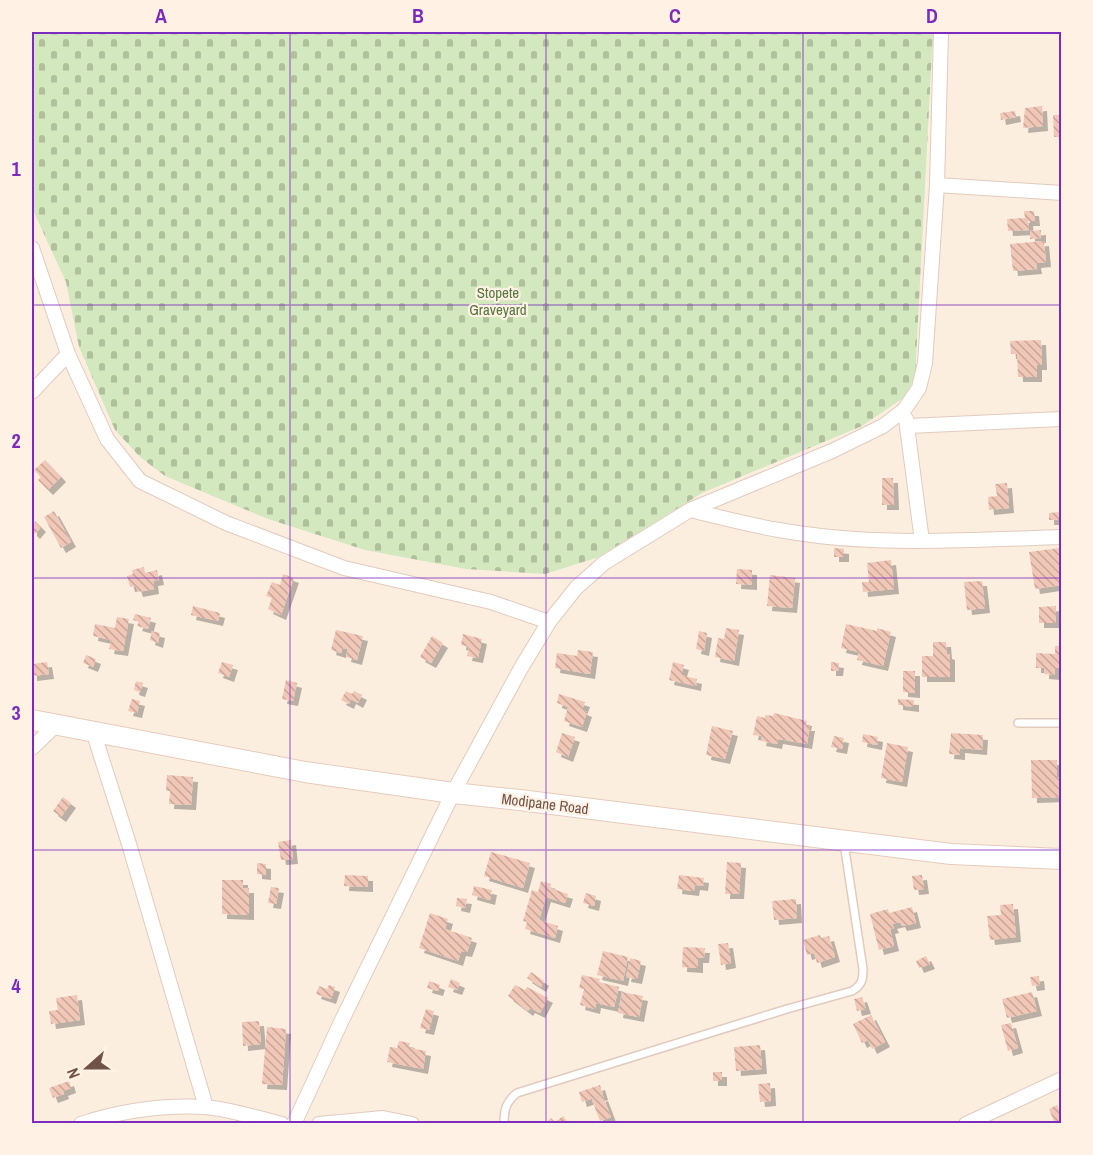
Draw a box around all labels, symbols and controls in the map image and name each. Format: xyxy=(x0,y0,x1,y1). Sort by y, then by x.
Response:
text: A xyxy=(155,2,167,29)
text: B xyxy=(412,2,424,29)
text: C xyxy=(669,2,681,29)
text: D xyxy=(926,2,938,29)
text: 1 xyxy=(11,155,21,182)
park label: Stopete Graveyard xyxy=(469,282,527,320)
text: 2 xyxy=(11,427,21,454)
text: 3 xyxy=(11,699,21,726)
street label: Modipane Road xyxy=(500,788,590,819)
text: 4 xyxy=(11,972,21,999)
north arrow xyxy=(57,1038,117,1098)
text: N xyxy=(61,1065,85,1082)

